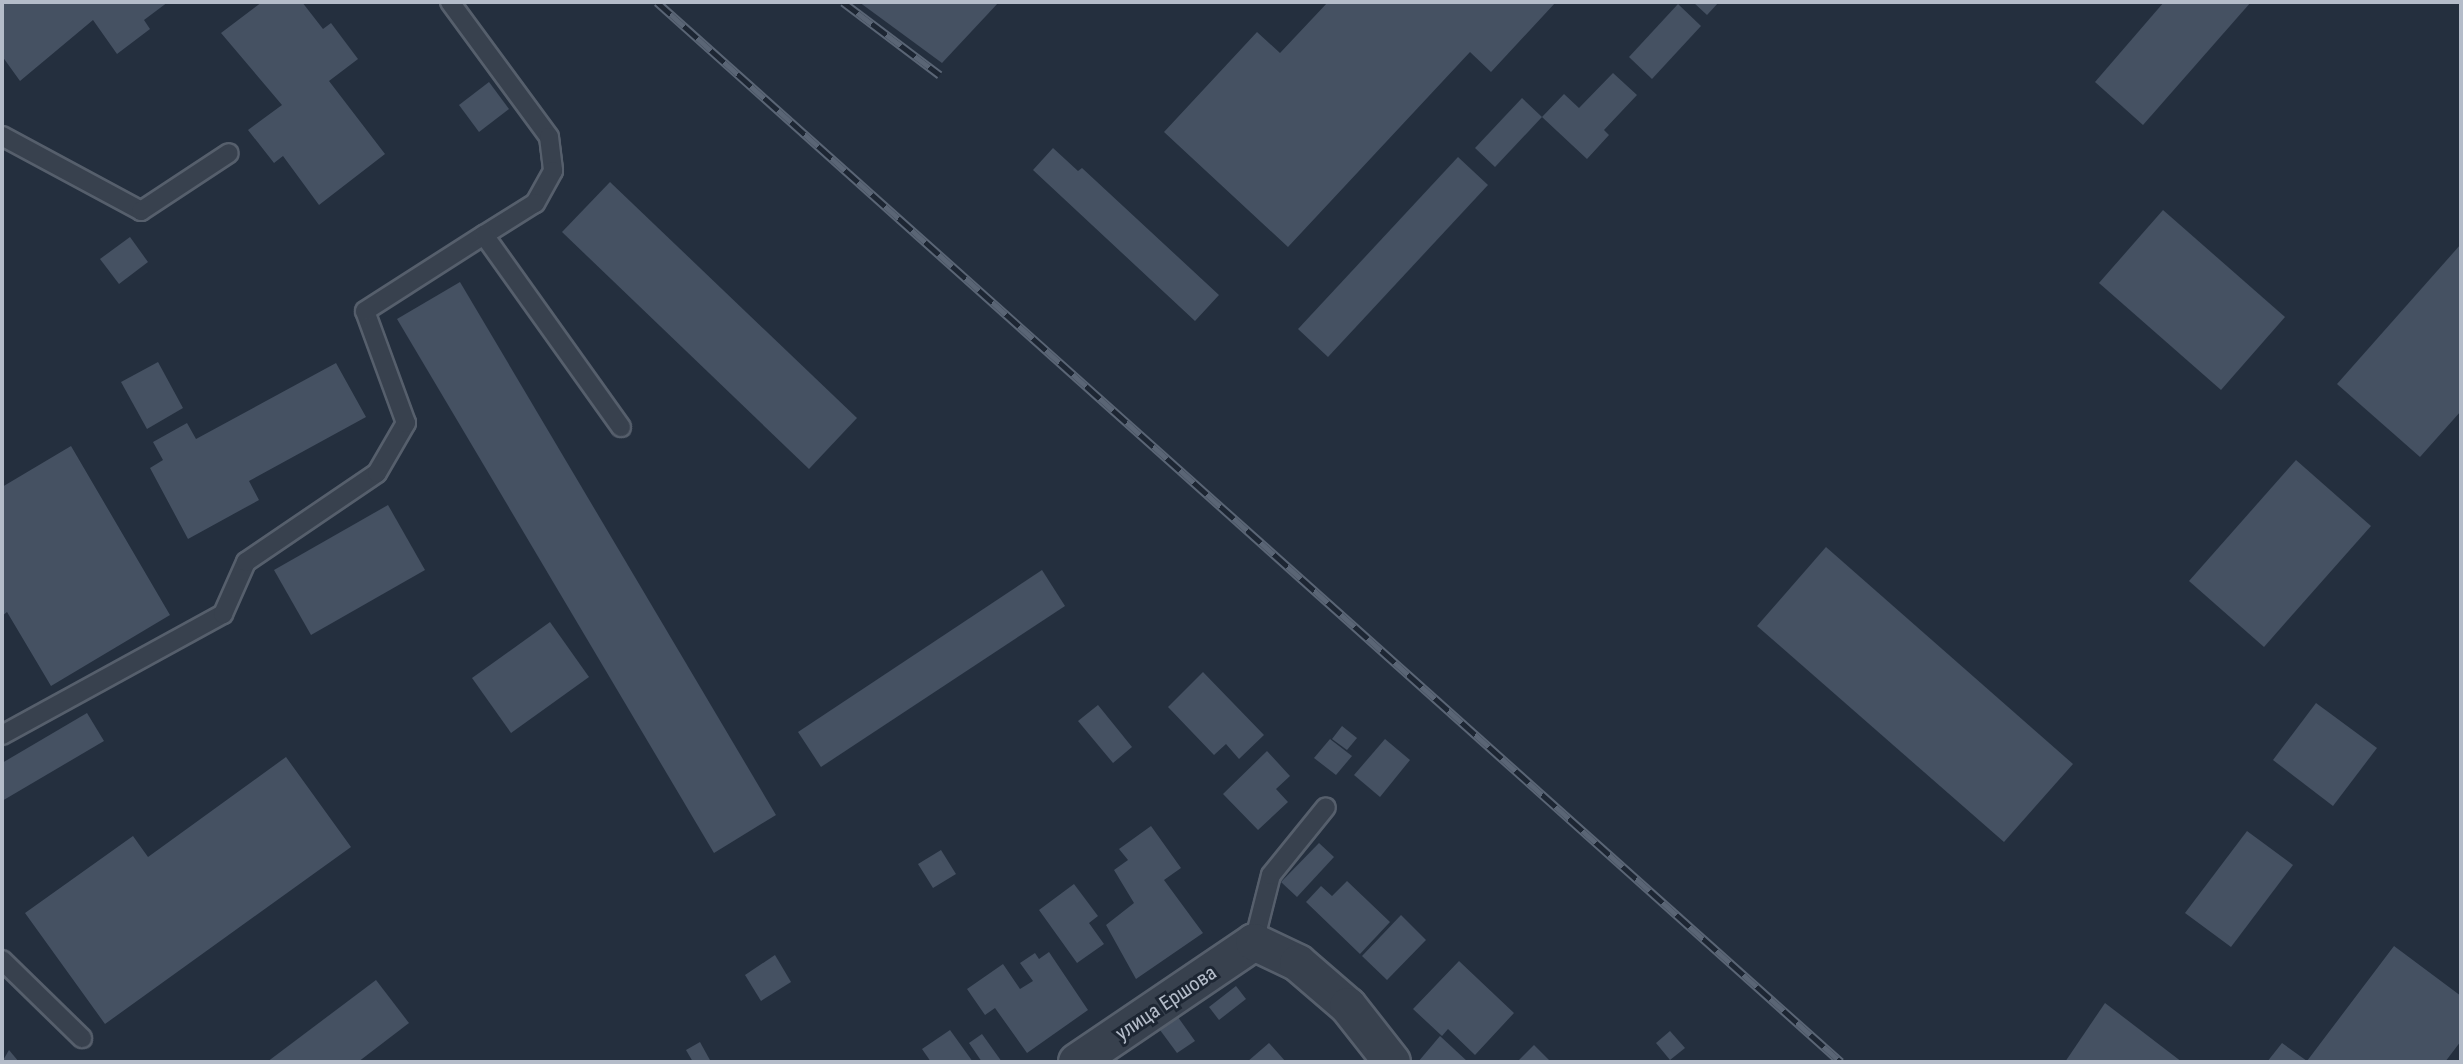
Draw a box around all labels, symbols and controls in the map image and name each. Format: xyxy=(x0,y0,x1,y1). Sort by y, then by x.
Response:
street label: улица Ершова xyxy=(1111,960,1221,1046)

